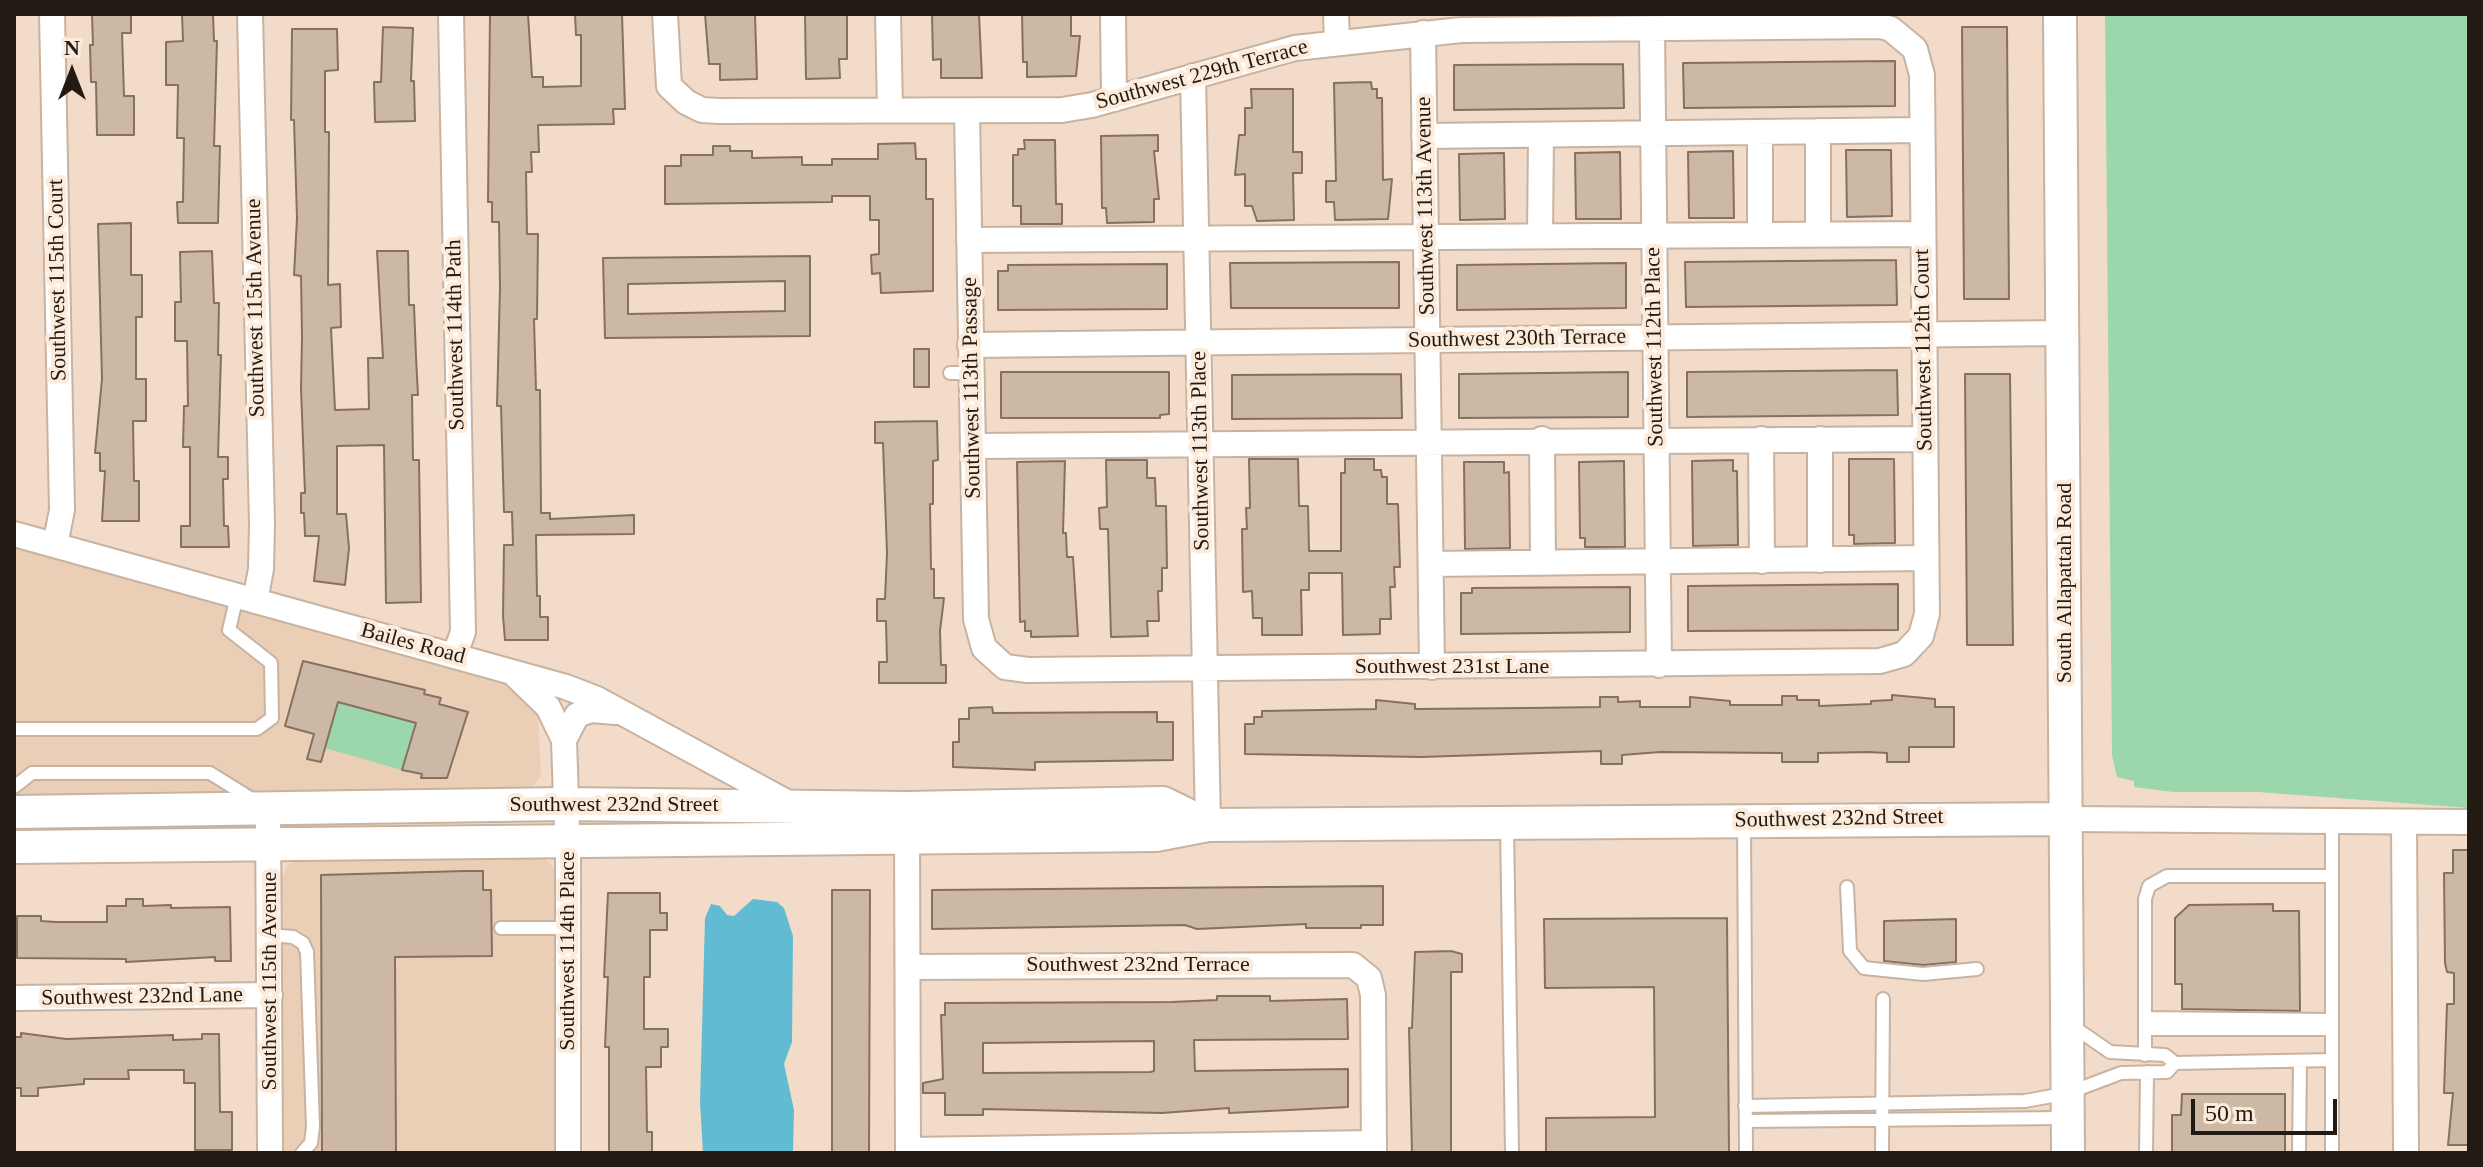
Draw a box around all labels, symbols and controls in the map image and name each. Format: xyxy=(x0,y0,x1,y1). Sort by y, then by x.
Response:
north arrow xyxy=(32,32,112,112)
street label: Southwest 229th Terrace xyxy=(1093,34,1311,116)
text: N xyxy=(64,35,80,60)
street label: Southwest 113th Avenue xyxy=(1411,96,1441,316)
street label: Southwest 115th Court xyxy=(43,179,73,381)
street label: Southwest 115th Avenue xyxy=(241,198,271,418)
street label: Southwest 114th Path xyxy=(441,239,471,431)
street label: Southwest 112th Place xyxy=(1640,247,1670,447)
street label: Southwest 112th Court xyxy=(1909,249,1939,451)
street label: Southwest 113th Passage xyxy=(957,277,987,499)
street label: Southwest 230th Terrace xyxy=(1408,324,1626,354)
street label: Southwest 113th Place xyxy=(1186,351,1216,551)
street label: South Allapattah Road xyxy=(2052,483,2078,683)
street label: Bailes Road xyxy=(358,617,468,671)
street label: Southwest 231st Lane xyxy=(1355,654,1549,680)
street label: Southwest 232nd Street xyxy=(510,792,718,818)
street label: Southwest 232nd Street xyxy=(1734,804,1944,834)
street label: Southwest 114th Place xyxy=(555,851,581,1051)
street label: Southwest 115th Avenue xyxy=(257,872,283,1090)
street label: Southwest 232nd Terrace xyxy=(1026,952,1250,978)
street label: Southwest 232nd Lane xyxy=(41,982,243,1012)
scale bar xyxy=(2195,1083,2341,1133)
text: 50 m xyxy=(2205,1100,2254,1126)

